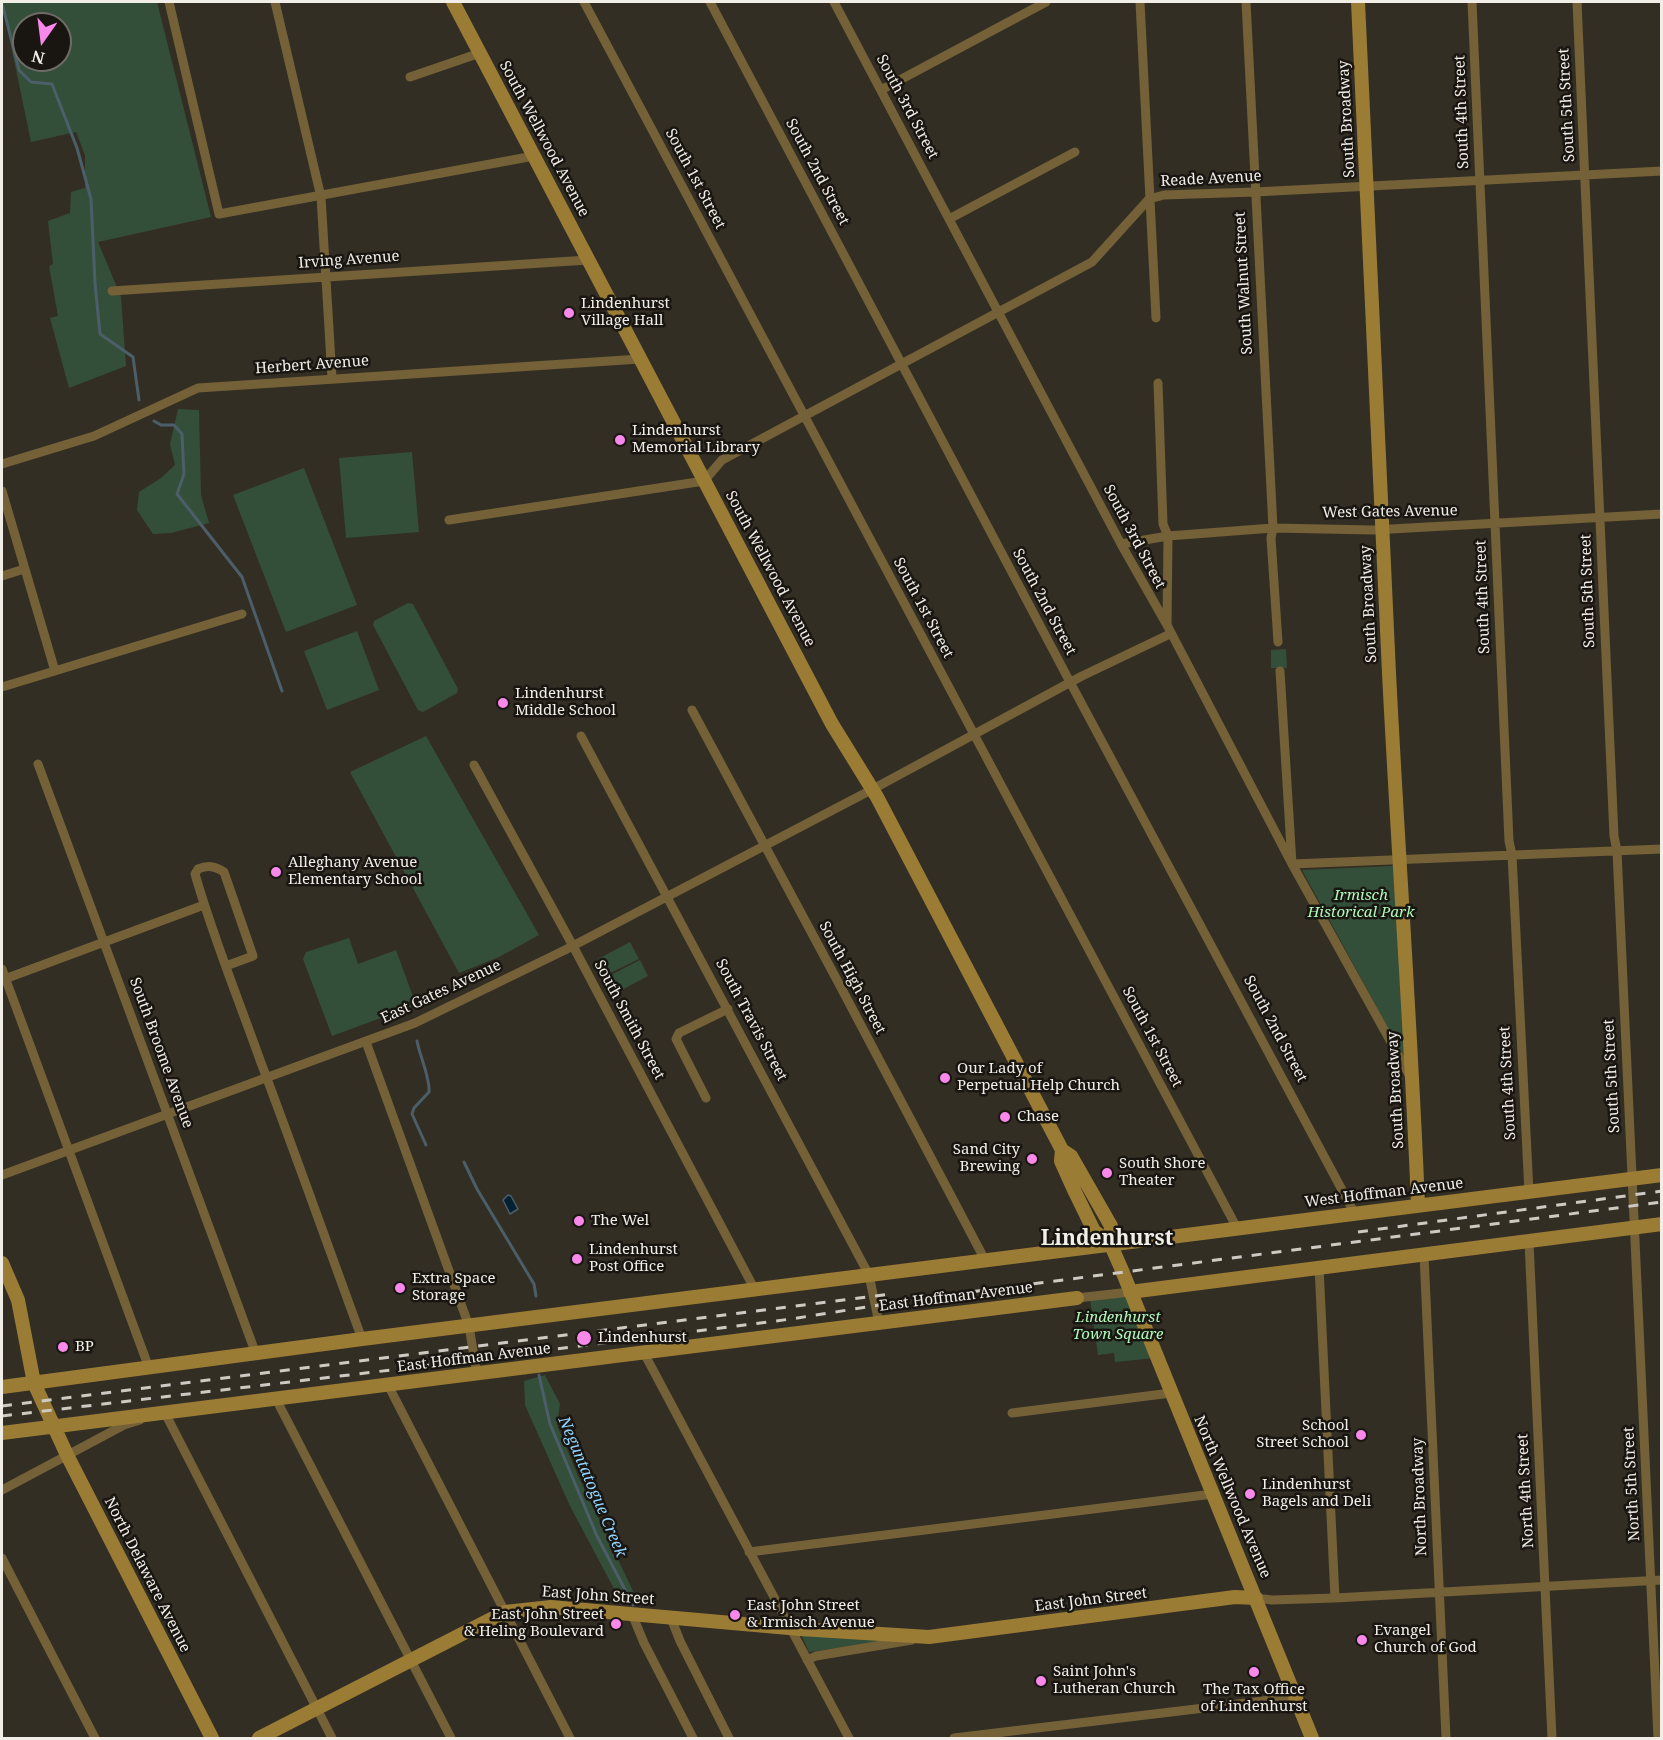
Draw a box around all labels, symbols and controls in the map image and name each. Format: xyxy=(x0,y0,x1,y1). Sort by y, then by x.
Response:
north arrow xyxy=(12,12,72,72)
text: N xyxy=(29,45,47,70)
street label: South 5th Street xyxy=(1555,48,1579,162)
street label: South 3rd Street xyxy=(872,52,942,162)
street label: South 4th Street xyxy=(1451,55,1473,169)
street label: South Wellwood Avenue xyxy=(495,58,593,220)
street label: South Broadway xyxy=(1335,60,1359,178)
street label: South 2nd Street xyxy=(781,116,853,228)
street label: South 1st Street xyxy=(661,126,729,232)
street label: Reade Avenue xyxy=(1160,167,1262,191)
street label: South Walnut Street xyxy=(1231,211,1257,355)
street label: Irving Avenue xyxy=(298,247,400,273)
place label: Lindenhurst Village Hall xyxy=(581,295,670,330)
marker: Lindenhurst Village Hall xyxy=(562,306,576,320)
street label: Herbert Avenue xyxy=(254,352,370,378)
place label: Lindenhurst Memorial Library xyxy=(632,422,760,457)
marker: Lindenhurst Memorial Library xyxy=(613,433,627,447)
street label: South 3rd Street xyxy=(1099,482,1169,592)
street label: South Wellwood Avenue xyxy=(721,488,819,650)
street label: West Gates Avenue xyxy=(1322,502,1458,522)
street label: South 5th Street xyxy=(1577,534,1599,648)
street label: South 4th Street xyxy=(1472,540,1494,654)
street label: South Broadway xyxy=(1357,545,1381,663)
street label: South 2nd Street xyxy=(1008,546,1080,658)
street label: South 1st Street xyxy=(889,555,957,661)
place label: Lindenhurst Middle School xyxy=(515,685,616,720)
marker: Lindenhurst Middle School xyxy=(496,696,510,710)
place label: Alleghany Avenue Elementary School xyxy=(288,854,422,889)
marker: Alleghany Avenue Elementary School xyxy=(269,865,283,879)
park label: Irmisch Historical Park xyxy=(1307,887,1415,922)
street label: South High Street xyxy=(815,919,889,1037)
street label: East Gates Avenue xyxy=(378,956,504,1028)
street label: South Travis Street xyxy=(711,956,791,1084)
street label: South Smith Street xyxy=(590,957,668,1083)
street label: South 2nd Street xyxy=(1239,973,1311,1085)
street label: South Broome Avenue xyxy=(125,975,197,1131)
street label: South 1st Street xyxy=(1118,984,1186,1090)
street label: South 5th Street xyxy=(1600,1019,1624,1133)
street label: South 4th Street xyxy=(1496,1026,1520,1140)
street label: South Broadway xyxy=(1384,1031,1408,1149)
place label: Our Lady of Perpetual Help Church xyxy=(957,1060,1120,1095)
marker: Our Lady of Perpetual Help Church xyxy=(938,1071,952,1085)
place label: Chase xyxy=(1017,1108,1059,1126)
marker: Chase xyxy=(998,1110,1012,1124)
place label: Sand City Brewing xyxy=(953,1141,1020,1176)
marker: Sand City Brewing xyxy=(1025,1152,1039,1166)
place label: South Shore Theater xyxy=(1119,1155,1205,1190)
marker: South Shore Theater xyxy=(1100,1166,1114,1180)
street label: West Hoffman Avenue xyxy=(1304,1174,1464,1212)
place label: The Wel xyxy=(591,1212,649,1230)
marker: The Wel xyxy=(572,1214,586,1228)
district label: Lindenhurst xyxy=(1041,1226,1173,1252)
place label: Lindenhurst Post Office xyxy=(589,1241,678,1276)
marker: Lindenhurst Post Office xyxy=(570,1252,584,1266)
place label: Extra Space Storage xyxy=(412,1270,496,1305)
street label: East Hoffman Avenue xyxy=(878,1279,1034,1315)
marker: Extra Space Storage xyxy=(393,1281,407,1295)
park label: Lindenhurst Town Square xyxy=(1073,1309,1163,1344)
marker: Lindenhurst xyxy=(575,1329,593,1347)
place label: Lindenhurst xyxy=(598,1329,687,1347)
place label: BP xyxy=(75,1338,94,1356)
marker: BP xyxy=(56,1340,70,1354)
street label: East Hoffman Avenue xyxy=(396,1340,552,1376)
street label: North Wellwood Avenue xyxy=(1190,1413,1274,1581)
water label: Neguntatogue Creek xyxy=(554,1414,630,1560)
place label: School Street School xyxy=(1256,1417,1349,1452)
street label: North 5th Street xyxy=(1620,1426,1644,1542)
marker: School Street School xyxy=(1354,1428,1368,1442)
street label: North 4th Street xyxy=(1514,1433,1538,1549)
street label: North Broadway xyxy=(1409,1437,1431,1557)
place label: Lindenhurst Bagels and Deli xyxy=(1262,1476,1371,1511)
marker: Lindenhurst Bagels and Deli xyxy=(1243,1487,1257,1501)
street label: North Delaware Avenue xyxy=(100,1494,194,1656)
street label: East John Street xyxy=(541,1583,655,1609)
street label: East John Street xyxy=(1034,1584,1148,1616)
place label: East John Street & Irmisch Avenue xyxy=(747,1597,875,1632)
place label: East John Street & Heling Boulevard xyxy=(464,1606,604,1641)
marker: East John Street & Irmisch Avenue xyxy=(728,1608,742,1622)
marker: East John Street & Heling Boulevard xyxy=(609,1617,623,1631)
place label: Evangel Church of God xyxy=(1374,1622,1477,1657)
marker: Evangel Church of God xyxy=(1355,1633,1369,1647)
place label: Saint John's Lutheran Church xyxy=(1053,1663,1176,1698)
marker: The Tax Office of Lindenhurst xyxy=(1247,1665,1261,1679)
marker: Saint John's Lutheran Church xyxy=(1034,1674,1048,1688)
place label: The Tax Office of Lindenhurst xyxy=(1201,1681,1307,1716)

